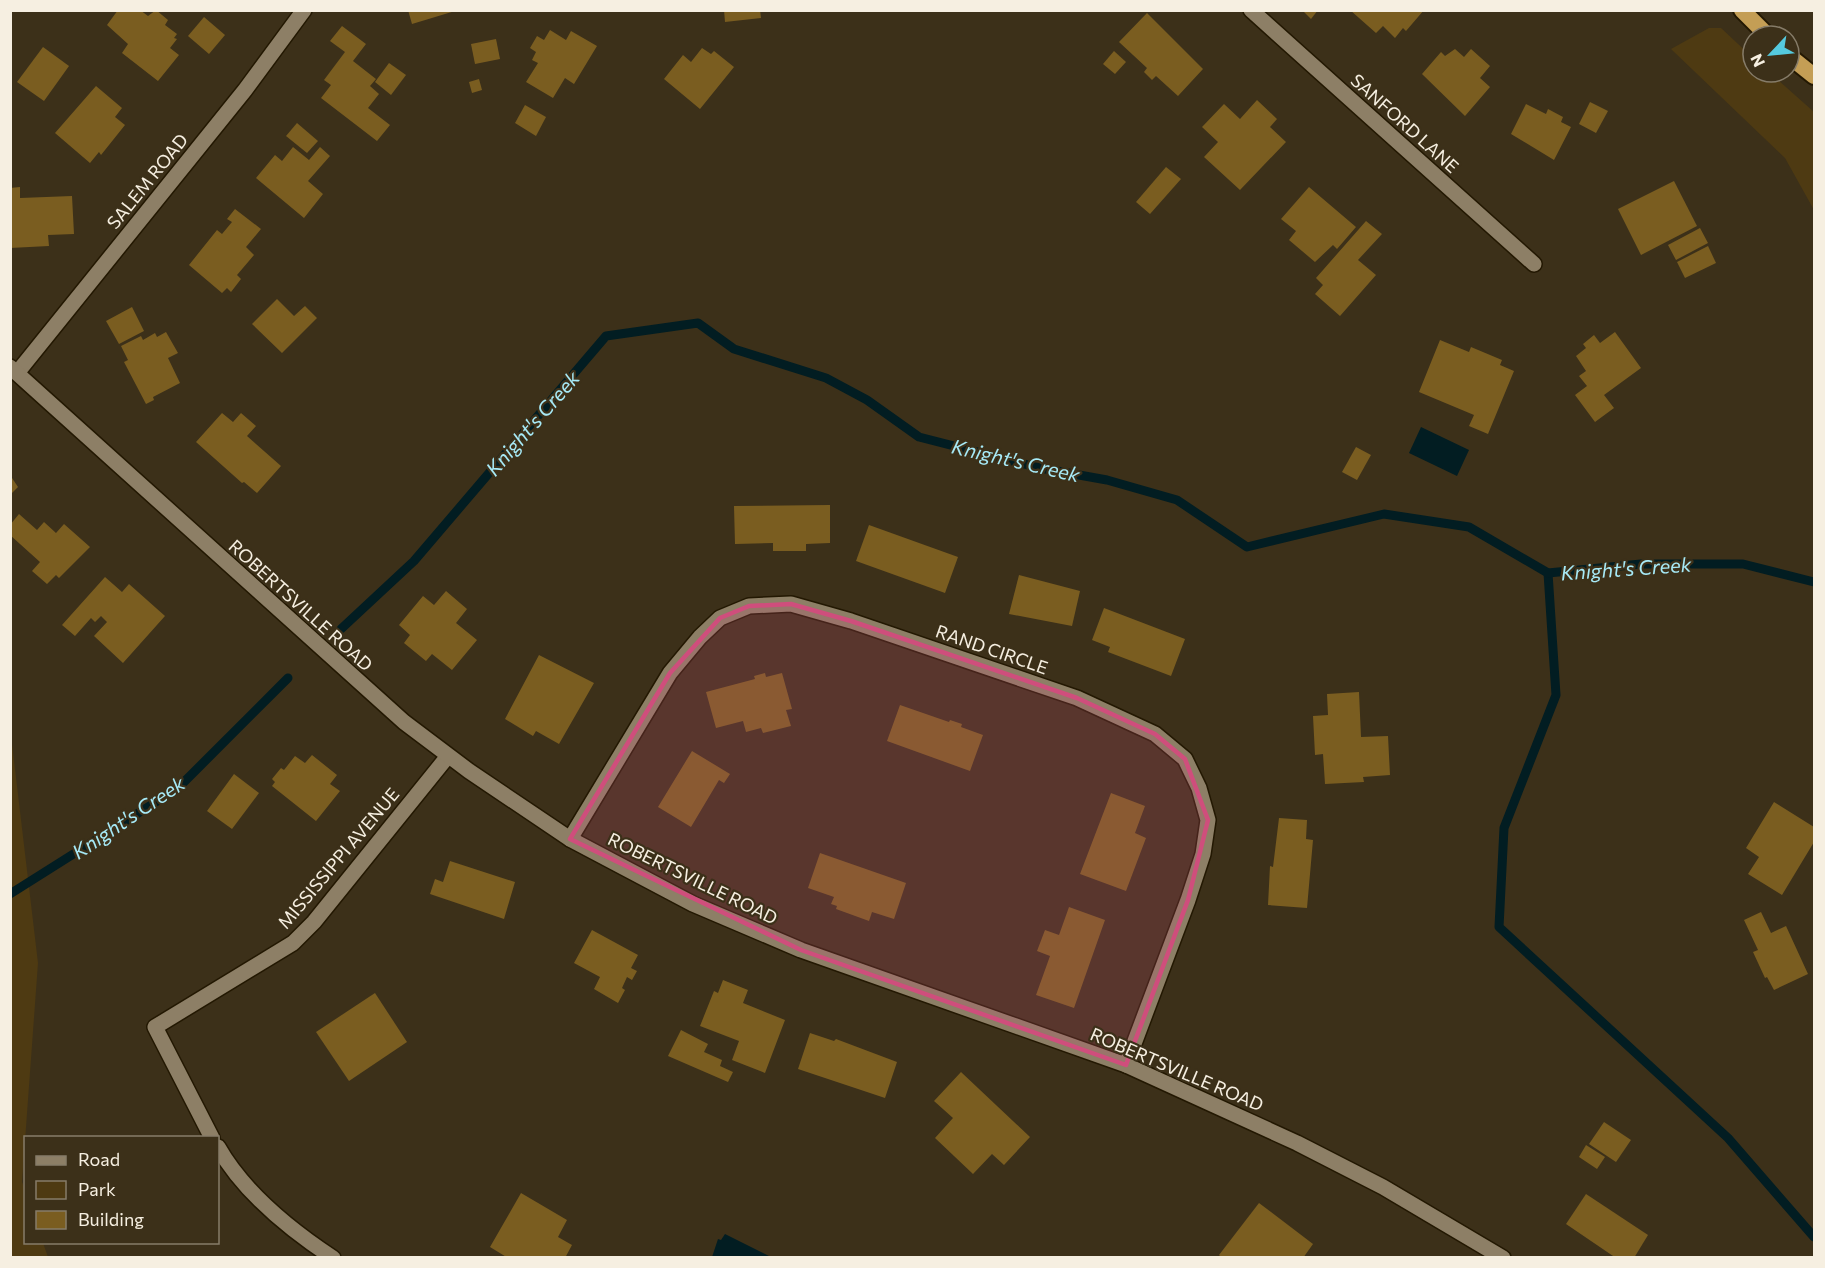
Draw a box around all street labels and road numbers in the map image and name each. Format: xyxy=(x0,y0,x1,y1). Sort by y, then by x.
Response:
street label: SANFORD LANE xyxy=(1347,69,1463,177)
street label: SALEM ROAD xyxy=(102,129,192,233)
street label: ROBERTSVILLE ROAD xyxy=(225,535,377,675)
street label: RAND CIRCLE xyxy=(933,620,1051,678)
street label: MISSISSIPPI AVENUE xyxy=(273,783,403,933)
street label: ROBERTSVILLE ROAD xyxy=(605,827,781,929)
street label: ROBERTSVILLE ROAD xyxy=(1087,1023,1267,1115)

